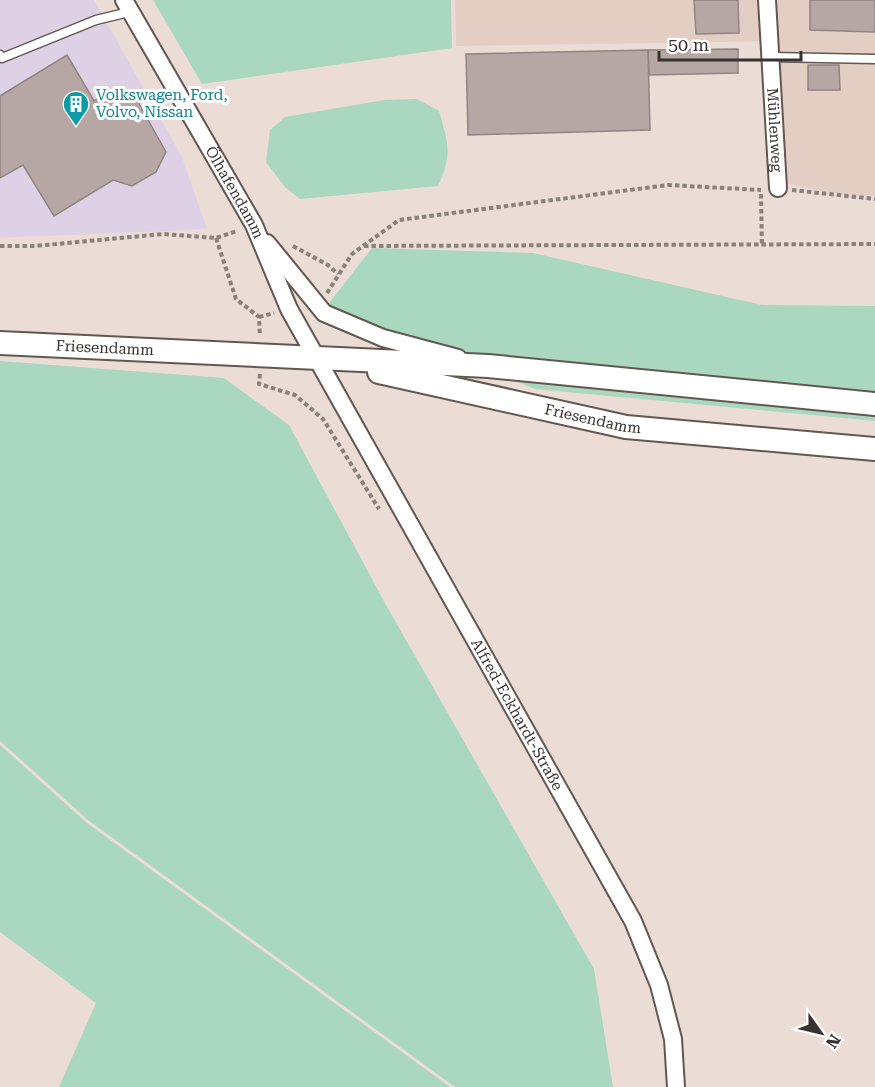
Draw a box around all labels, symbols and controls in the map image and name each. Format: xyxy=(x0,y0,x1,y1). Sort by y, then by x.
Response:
scale bar xyxy=(659,24,802,62)
text: 50 m xyxy=(668,34,709,55)
place label: Volkswagen, Ford, Volvo, Nissan xyxy=(96,86,228,121)
street label: Mühlenweg xyxy=(763,87,786,173)
building icon: Volkswagen, Ford, Volvo, Nissan xyxy=(61,89,91,127)
street label: Ölhafendamm xyxy=(201,143,268,241)
street label: Friesendamm xyxy=(55,337,155,359)
street label: Friesendamm xyxy=(543,400,642,437)
street label: Alfred-Eckhardt-Straße xyxy=(467,635,567,794)
north arrow xyxy=(791,1003,851,1063)
text: N xyxy=(822,1031,844,1052)

